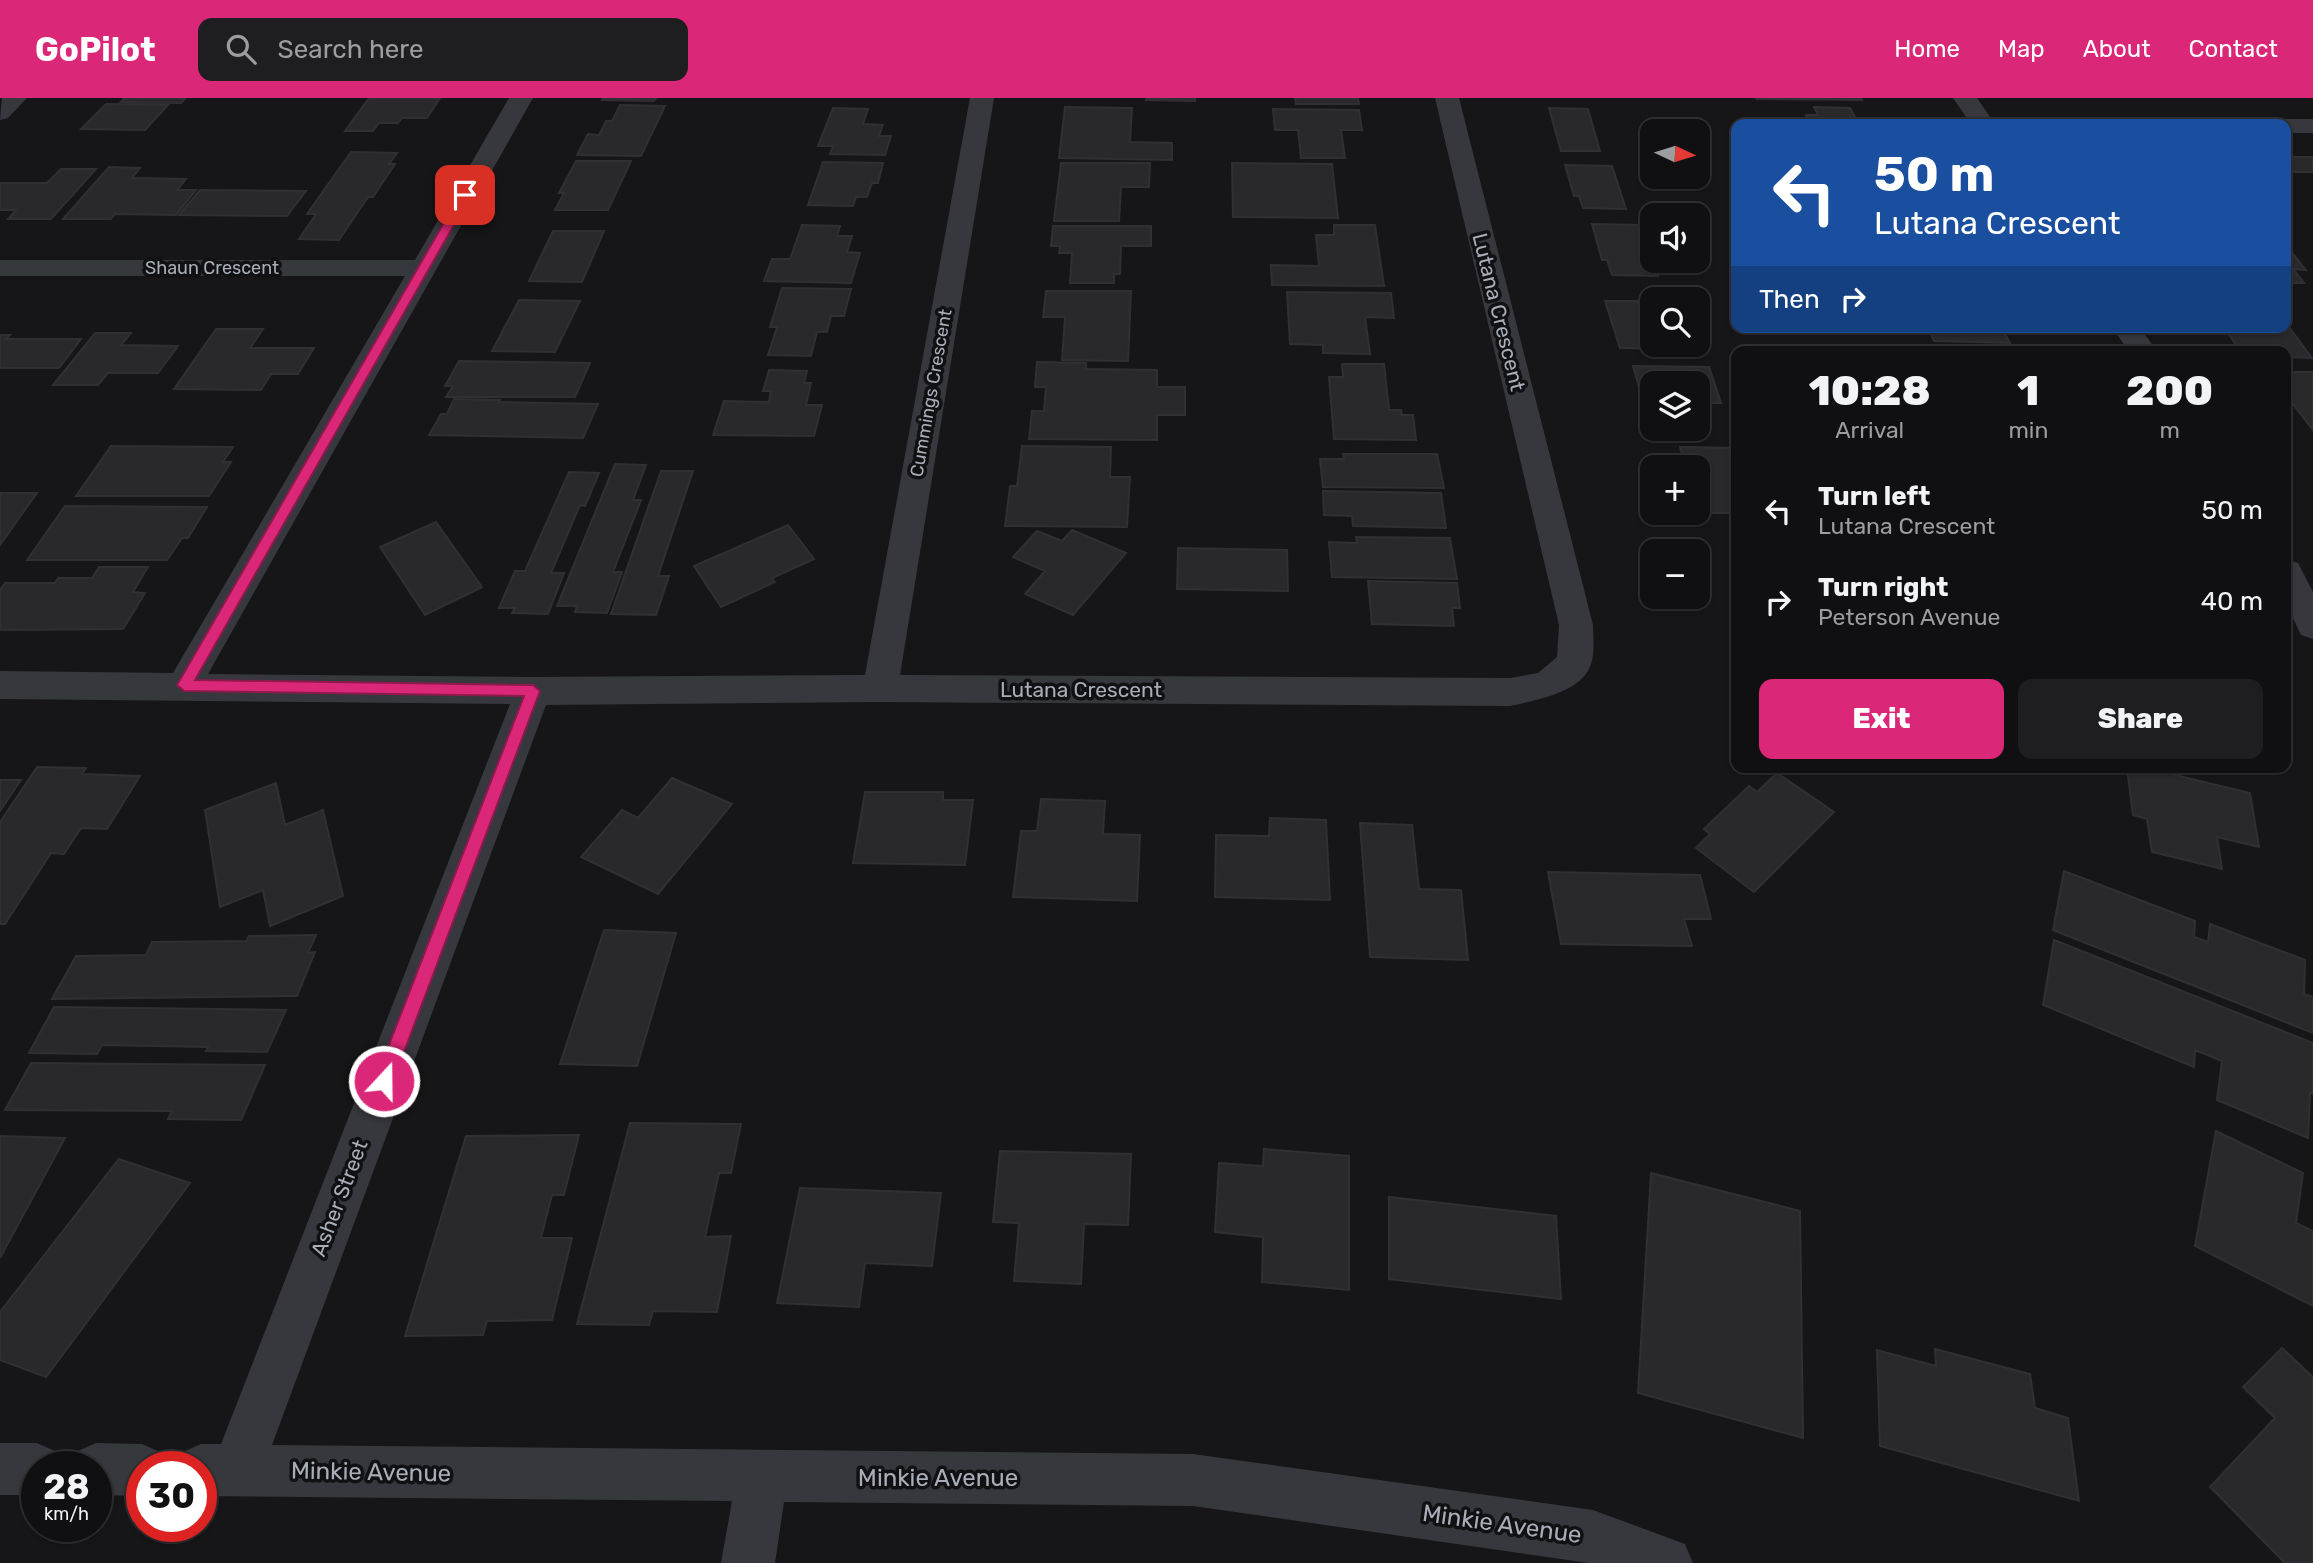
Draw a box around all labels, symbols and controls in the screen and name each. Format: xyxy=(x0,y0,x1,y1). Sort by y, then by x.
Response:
search box xyxy=(198,18,688,81)
text: GoPilot xyxy=(35,30,156,69)
icon: search xyxy=(222,30,260,68)
text: Search here xyxy=(278,34,423,65)
text: Home xyxy=(1894,35,1960,63)
text: Map xyxy=(1998,35,2045,63)
text: About xyxy=(2083,35,2151,63)
text: Contact xyxy=(2189,35,2278,63)
north arrow xyxy=(1640,119,1710,189)
map controls xyxy=(1640,119,1710,609)
text: 50 m xyxy=(1874,145,1994,203)
icon: left xyxy=(1759,147,1850,238)
pin xyxy=(435,165,495,225)
icon: arrive xyxy=(446,176,484,214)
button: sound xyxy=(1640,203,1710,273)
text: Lutana Crescent xyxy=(1874,204,2121,242)
street label: Lutana Crescent xyxy=(1467,230,1531,394)
street label: Shaun Crescent xyxy=(145,257,279,279)
icon: right xyxy=(1834,280,1872,318)
text: Then xyxy=(1759,284,1820,315)
button: search xyxy=(1640,287,1710,357)
street label: Cummings Crescent xyxy=(905,307,957,479)
text: 10:28 xyxy=(1809,366,1931,416)
text: 1 xyxy=(2017,366,2039,416)
text: 200 xyxy=(2126,366,2213,416)
button: layers xyxy=(1640,371,1710,441)
text: Arrival xyxy=(1835,416,1904,444)
text: min xyxy=(2008,416,2048,444)
text: m xyxy=(2159,416,2180,444)
button: + xyxy=(1640,455,1710,525)
text: Turn left xyxy=(1818,481,1930,512)
icon: left xyxy=(1759,492,1797,530)
text: 50 m xyxy=(2202,495,2263,526)
text: Lutana Crescent xyxy=(1818,512,1995,540)
button: − xyxy=(1640,539,1710,609)
text: Turn right xyxy=(1818,572,1948,603)
icon: right xyxy=(1759,583,1797,621)
text: 40 m xyxy=(2201,586,2263,617)
text: Peterson Avenue xyxy=(1818,603,2000,631)
street label: Lutana Crescent xyxy=(1000,677,1162,702)
button: Exit xyxy=(1759,679,2004,759)
button: Share xyxy=(2018,679,2263,759)
position arrow xyxy=(347,1044,421,1118)
street label: Asher Street xyxy=(305,1136,373,1260)
speed limit sign: 30 xyxy=(126,1451,217,1542)
street label: Minkie Avenue xyxy=(291,1457,451,1487)
street label: Minkie Avenue xyxy=(858,1464,1018,1492)
text: 28 xyxy=(43,1466,90,1508)
street label: Minkie Avenue xyxy=(1421,1499,1583,1549)
text: km/h xyxy=(44,1503,89,1525)

